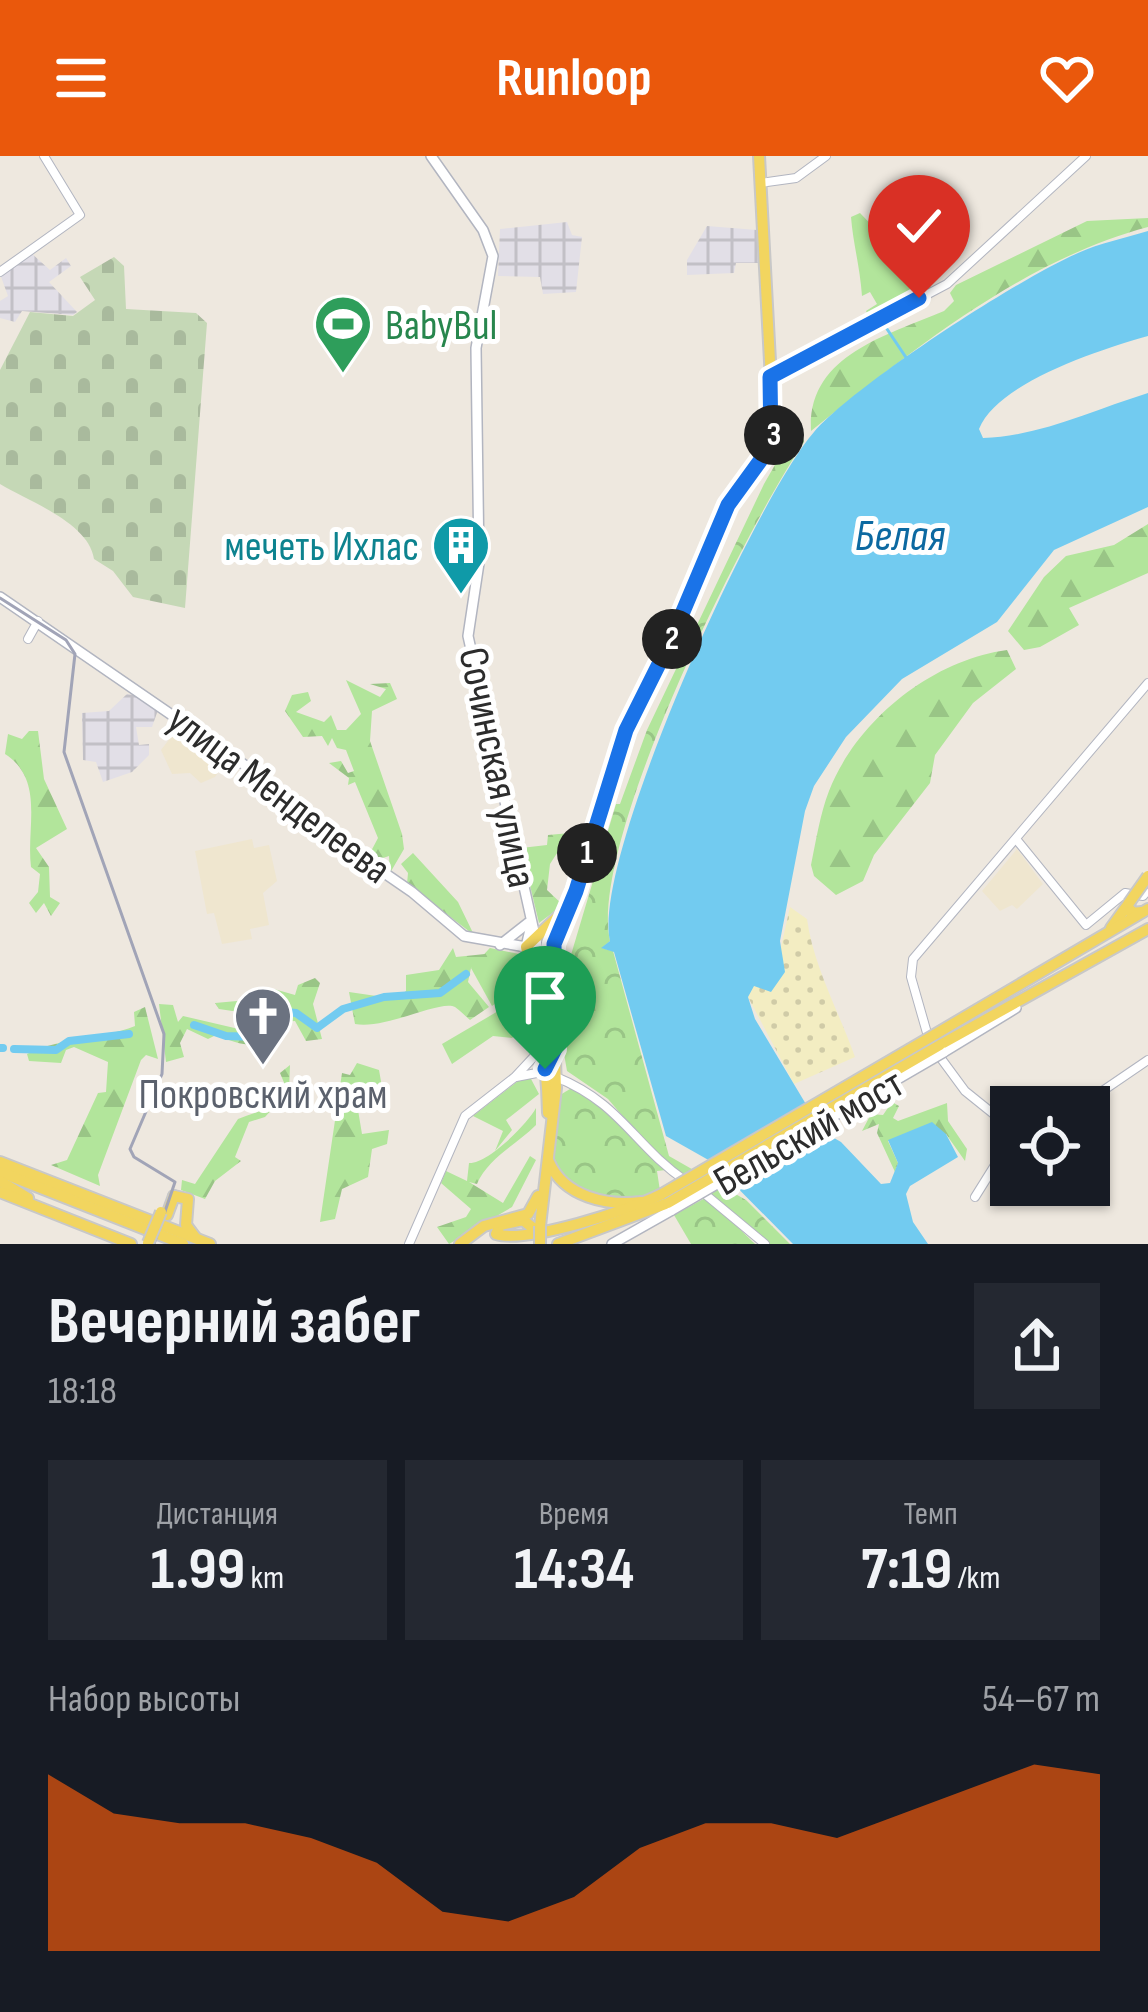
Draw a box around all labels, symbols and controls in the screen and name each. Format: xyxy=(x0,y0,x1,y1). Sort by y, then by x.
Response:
icon: menu xyxy=(48,45,114,111)
icon: heart xyxy=(1034,45,1100,111)
text: Runloop xyxy=(496,46,652,111)
pin xyxy=(868,175,970,298)
icon: check xyxy=(886,193,952,259)
sports icon: BabyBul xyxy=(312,293,374,375)
place label: BabyBul xyxy=(385,301,497,352)
pin: 3 xyxy=(744,405,804,465)
text: 3 xyxy=(767,415,781,455)
water label: Белая xyxy=(855,509,945,564)
building icon: мечеть Ихлас xyxy=(430,514,492,596)
place label: мечеть Ихлас xyxy=(224,522,419,573)
pin: 2 xyxy=(642,609,702,669)
text: 2 xyxy=(665,619,679,659)
street label: Сочинская улица xyxy=(446,643,547,892)
street label: улица Менделеева xyxy=(157,695,400,895)
pin: 1 xyxy=(557,823,617,883)
text: 1 xyxy=(581,833,593,873)
pin xyxy=(494,946,596,1069)
icon: arrive xyxy=(512,964,578,1030)
church icon: Покровский храм xyxy=(232,985,294,1067)
street label: Бельский мост xyxy=(705,1058,913,1208)
place label: Покровский храм xyxy=(138,1070,388,1121)
map controls xyxy=(990,1086,1110,1206)
button: locate xyxy=(990,1086,1110,1206)
text: Вечерний забег xyxy=(48,1283,420,1362)
button: share xyxy=(974,1283,1100,1409)
text: 18:18 xyxy=(48,1368,117,1415)
text: Дистанция xyxy=(157,1494,278,1534)
text: Время xyxy=(539,1494,609,1534)
text: Темп xyxy=(903,1494,958,1534)
text: 1.99 xyxy=(150,1534,245,1606)
text: 14:34 xyxy=(514,1534,634,1606)
text: 7:19 xyxy=(861,1534,952,1606)
text: km xyxy=(245,1558,284,1598)
text: /km xyxy=(952,1558,1000,1598)
text: Набор высоты xyxy=(48,1676,240,1723)
text: 54–67 m xyxy=(982,1676,1100,1723)

